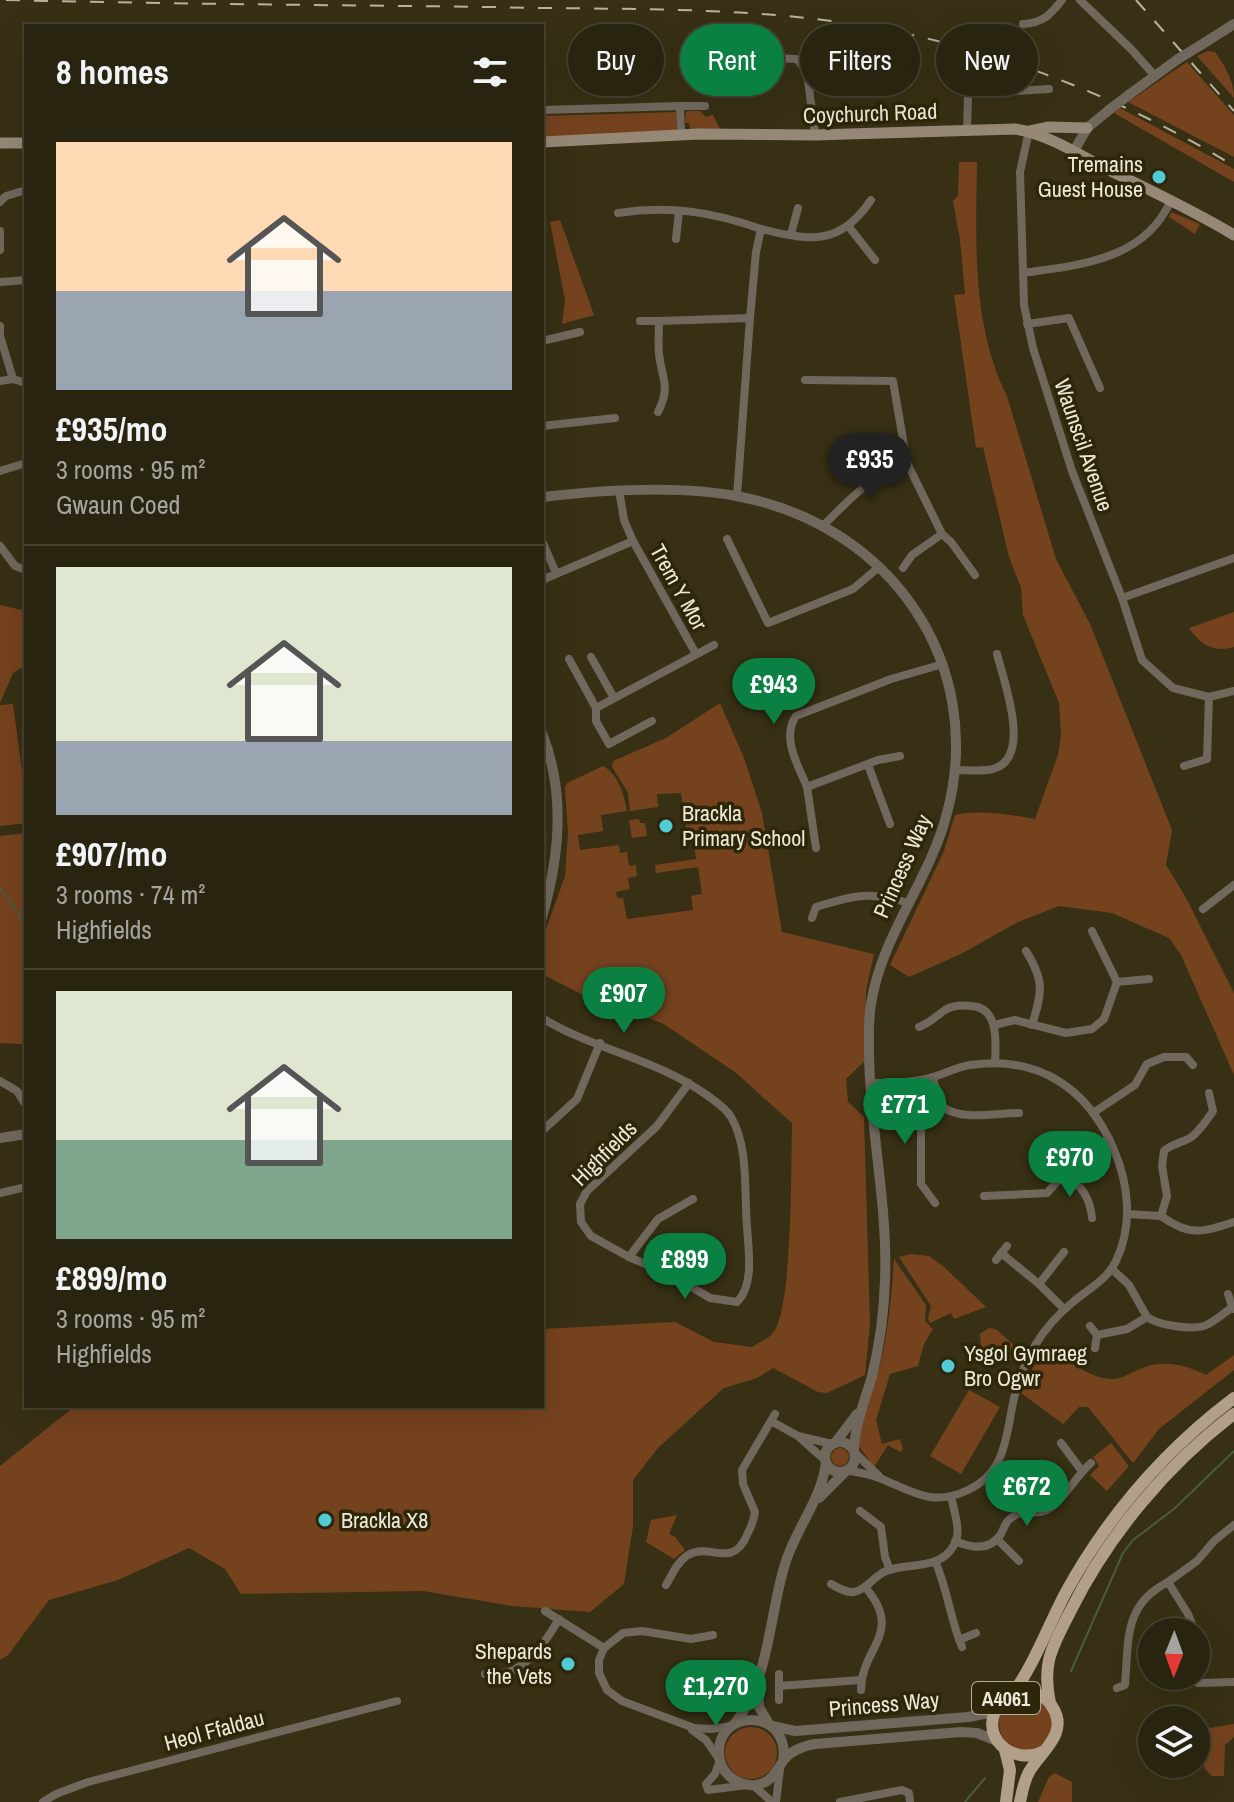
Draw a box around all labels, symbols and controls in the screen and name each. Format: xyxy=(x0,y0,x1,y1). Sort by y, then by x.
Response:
chip: Buy xyxy=(568,24,664,96)
chip: Rent xyxy=(680,24,784,96)
chip: Filters xyxy=(800,24,920,96)
chip: New xyxy=(936,24,1038,96)
text: 8 homes xyxy=(56,49,169,95)
icon: filters xyxy=(468,50,512,94)
street label: Coychurch Road xyxy=(802,96,938,130)
place label: Tremains Guest House xyxy=(1038,149,1143,204)
marker: Tremains Guest House xyxy=(1150,168,1168,186)
icon: home xyxy=(212,194,356,338)
street label: Waunscil Avenue xyxy=(1047,375,1121,515)
text: £935/mo xyxy=(56,406,168,452)
pin: £935 xyxy=(823,433,917,501)
text: £935 xyxy=(846,441,894,476)
text: 3 rooms · 95 m² xyxy=(56,452,205,487)
text: Gwaun Coed xyxy=(56,487,180,522)
street label: Trem Y Mor xyxy=(643,539,715,635)
icon: home xyxy=(212,619,356,763)
pin: £943 xyxy=(727,658,821,726)
text: £943 xyxy=(750,666,798,701)
place label: Brackla Primary School xyxy=(682,798,805,853)
street label: Princess Way xyxy=(866,809,938,923)
marker: Brackla Primary School xyxy=(657,817,675,835)
text: £907/mo xyxy=(56,831,168,877)
text: 3 rooms · 74 m² xyxy=(56,877,205,912)
text: Highfields xyxy=(56,912,152,947)
pin: £907 xyxy=(577,967,671,1035)
text: £907 xyxy=(600,975,648,1010)
icon: home xyxy=(212,1043,356,1187)
pin: £771 xyxy=(858,1078,952,1146)
text: £771 xyxy=(881,1086,929,1121)
street label: Highfields xyxy=(565,1114,643,1192)
pin: £970 xyxy=(1023,1131,1117,1199)
text: £970 xyxy=(1046,1139,1094,1174)
pin: £899 xyxy=(638,1233,732,1301)
text: £899 xyxy=(661,1241,709,1276)
text: £899/mo xyxy=(56,1255,168,1301)
text: 3 rooms · 95 m² xyxy=(56,1301,205,1336)
text: Highfields xyxy=(56,1336,152,1371)
place label: Ysgol Gymraeg Bro Ogwr xyxy=(964,1338,1087,1393)
marker: Ysgol Gymraeg Bro Ogwr xyxy=(939,1357,957,1375)
pin: £672 xyxy=(980,1460,1074,1528)
text: £672 xyxy=(1003,1468,1051,1503)
place label: Brackla X8 xyxy=(341,1505,428,1535)
marker: Brackla X8 xyxy=(316,1511,334,1529)
north arrow xyxy=(1138,1618,1210,1690)
map controls xyxy=(1138,1618,1210,1778)
place label: Shepards the Vets xyxy=(475,1636,552,1691)
marker: Shepards the Vets xyxy=(559,1655,577,1673)
pin: £1,270 xyxy=(651,1660,781,1728)
text: £1,270 xyxy=(683,1668,749,1703)
road number: A4061 xyxy=(972,1682,1040,1714)
street label: Princess Way xyxy=(828,1684,940,1724)
street label: Heol Ffaldau xyxy=(161,1702,267,1758)
button: layers xyxy=(1138,1706,1210,1778)

